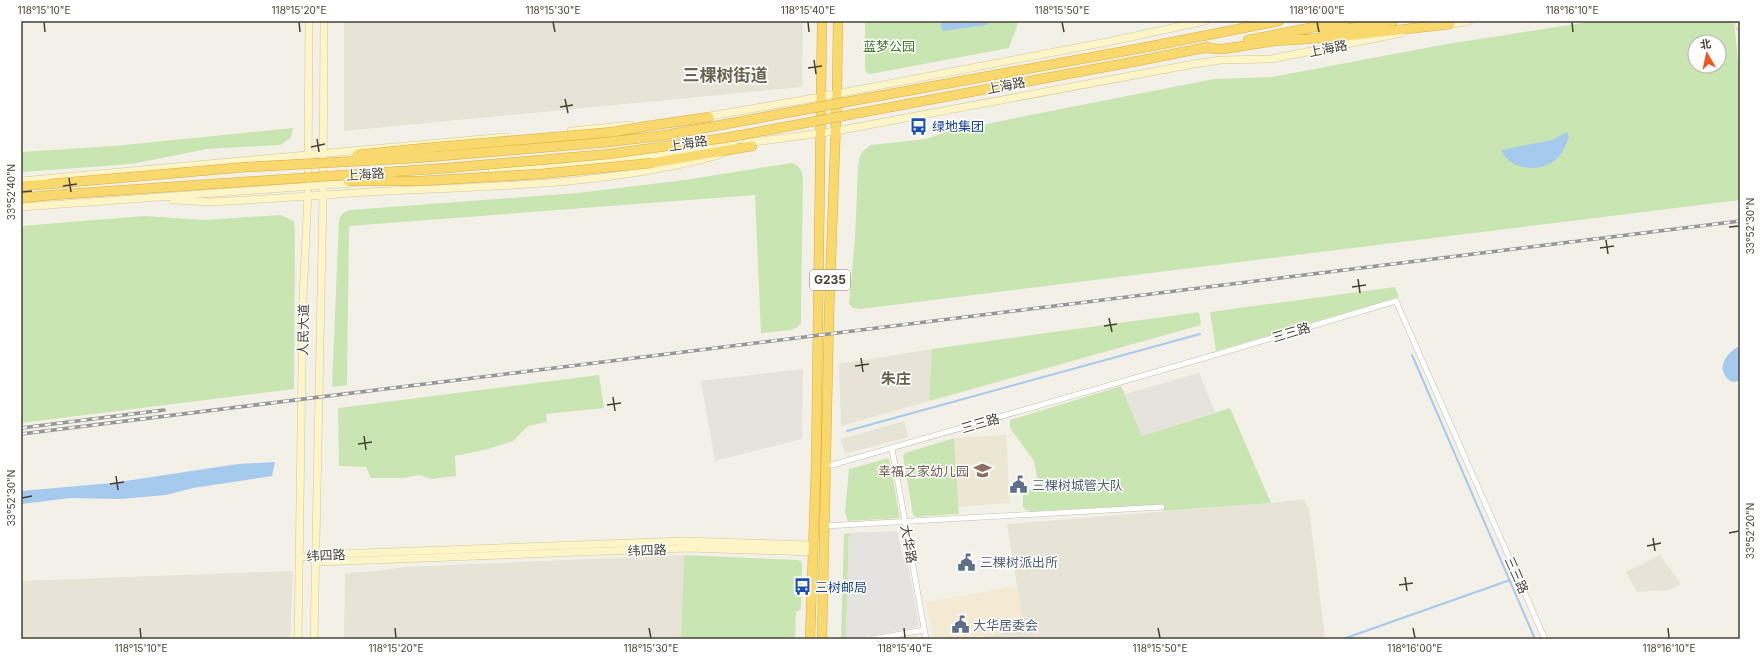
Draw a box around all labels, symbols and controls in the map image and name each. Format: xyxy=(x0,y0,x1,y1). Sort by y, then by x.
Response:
text: 118°15'10"E xyxy=(18,4,70,16)
text: 118°15'20"E xyxy=(272,4,326,16)
text: 118°15'30"E xyxy=(525,4,581,16)
text: 118°15'40"E xyxy=(781,4,835,16)
text: 118°15'50"E xyxy=(1035,4,1089,16)
text: 118°16'00"E xyxy=(1289,4,1345,16)
text: 118°16'10"E xyxy=(1545,4,1599,16)
north arrow xyxy=(1687,34,1727,74)
street label: 上海路 xyxy=(1307,36,1349,60)
text: 北 xyxy=(1699,36,1712,52)
park label: 蓝梦公园 xyxy=(863,38,915,54)
district label: 三棵树街道 xyxy=(683,65,768,85)
street label: 上海路 xyxy=(985,73,1027,97)
bus stop icon: 绿地集团 xyxy=(909,116,929,136)
place label: 绿地集团 xyxy=(932,118,984,134)
street label: 上海路 xyxy=(667,132,709,154)
text: 33°52'40"N xyxy=(5,164,17,220)
street label: 上海路 xyxy=(345,165,385,183)
text: 33°52'30"N xyxy=(1744,198,1756,254)
road number: G235 xyxy=(810,270,850,290)
street label: 人民大道 xyxy=(295,304,311,356)
street label: 三三路 xyxy=(1270,319,1312,345)
district label: 朱庄 xyxy=(881,369,911,388)
street label: 三三路 xyxy=(959,410,1001,436)
school or university icon: 幸福之家幼儿园 xyxy=(972,461,992,481)
place label: 幸福之家幼儿园 xyxy=(878,463,969,479)
text: 33°52'30"N xyxy=(5,470,17,526)
public building icon: 三棵树城管大队 xyxy=(1009,475,1029,495)
place label: 三棵树城管大队 xyxy=(1032,477,1123,493)
text: 33°52'20"N xyxy=(1744,503,1756,559)
street label: 大华路 xyxy=(898,523,920,565)
street label: 纬四路 xyxy=(627,541,667,559)
street label: 纬四路 xyxy=(306,546,346,564)
public building icon: 三棵树派出所 xyxy=(957,552,977,572)
place label: 三棵树派出所 xyxy=(980,554,1058,570)
street label: 三三路 xyxy=(1502,554,1532,596)
bus stop icon: 三树邮局 xyxy=(792,577,812,597)
place label: 三树邮局 xyxy=(815,579,867,595)
public building icon: 大华居委会 xyxy=(950,615,970,635)
place label: 大华居委会 xyxy=(973,617,1038,633)
text: 118°15'10"E xyxy=(115,642,167,654)
text: 118°15'20"E xyxy=(369,642,423,654)
text: 118°15'30"E xyxy=(623,642,679,654)
text: 118°15'40"E xyxy=(878,642,932,654)
text: 118°15'50"E xyxy=(1133,642,1187,654)
text: 118°16'00"E xyxy=(1387,642,1443,654)
text: 118°16'10"E xyxy=(1642,642,1696,654)

